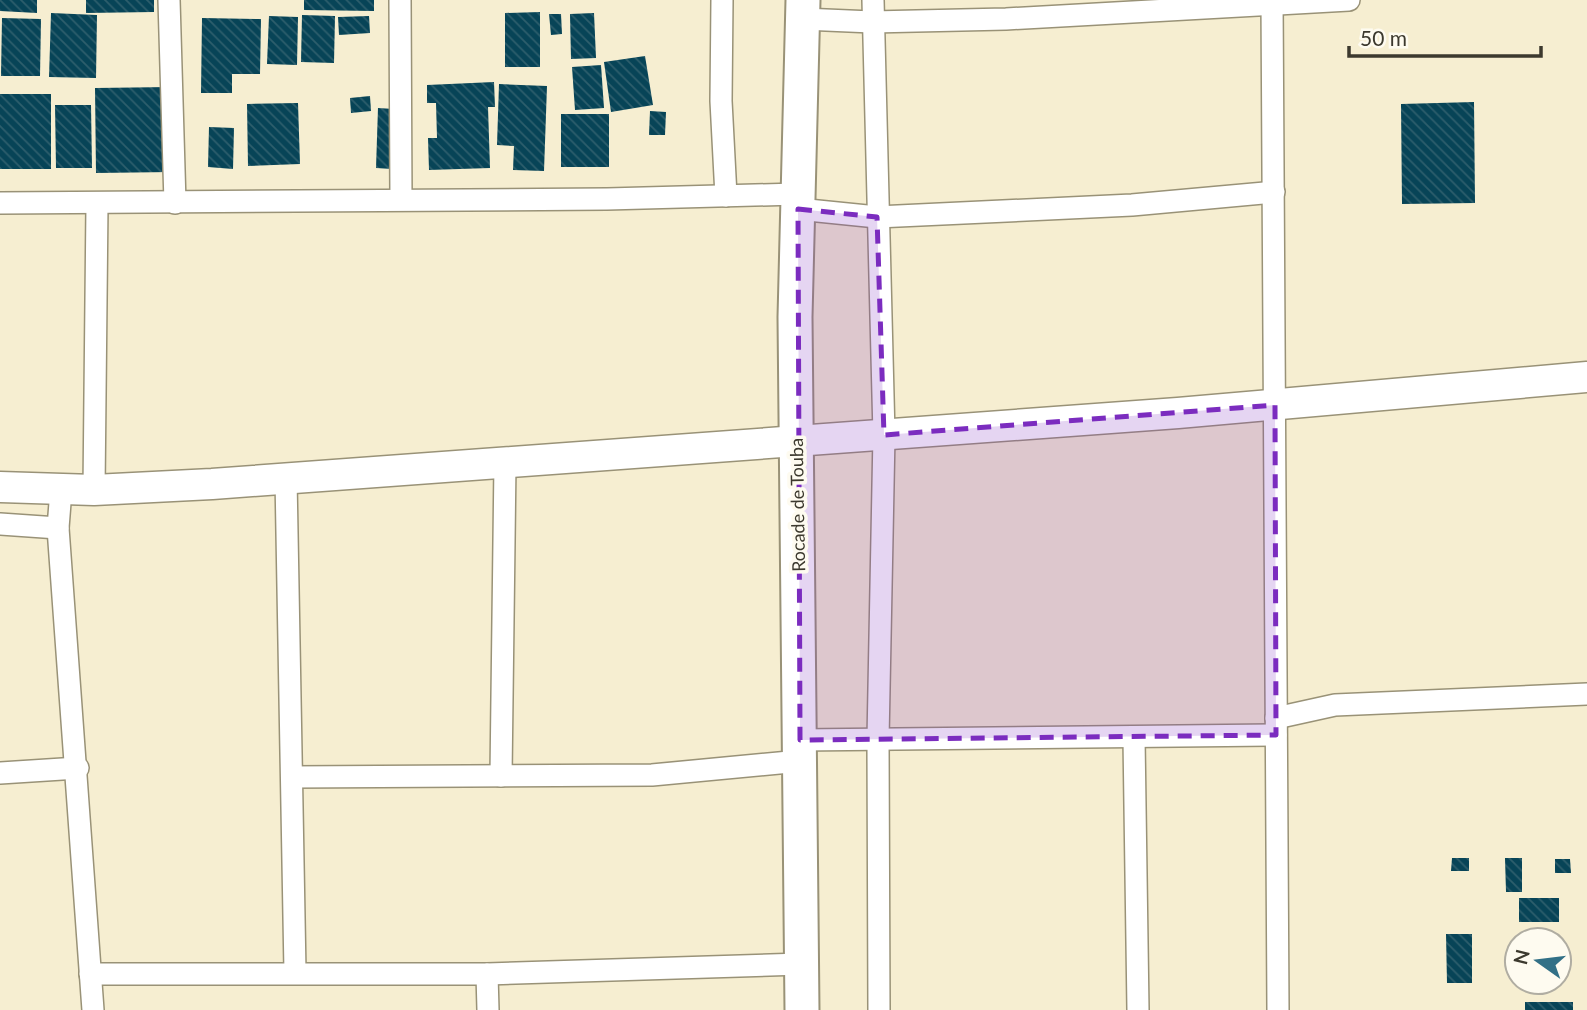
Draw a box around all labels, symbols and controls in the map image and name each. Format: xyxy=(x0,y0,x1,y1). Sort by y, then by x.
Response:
scale bar xyxy=(1349,14,1542,58)
text: 50 m xyxy=(1360,25,1407,50)
street label: Rocade de Touba xyxy=(785,438,809,572)
north arrow xyxy=(1503,926,1573,996)
text: N xyxy=(1508,947,1534,967)

